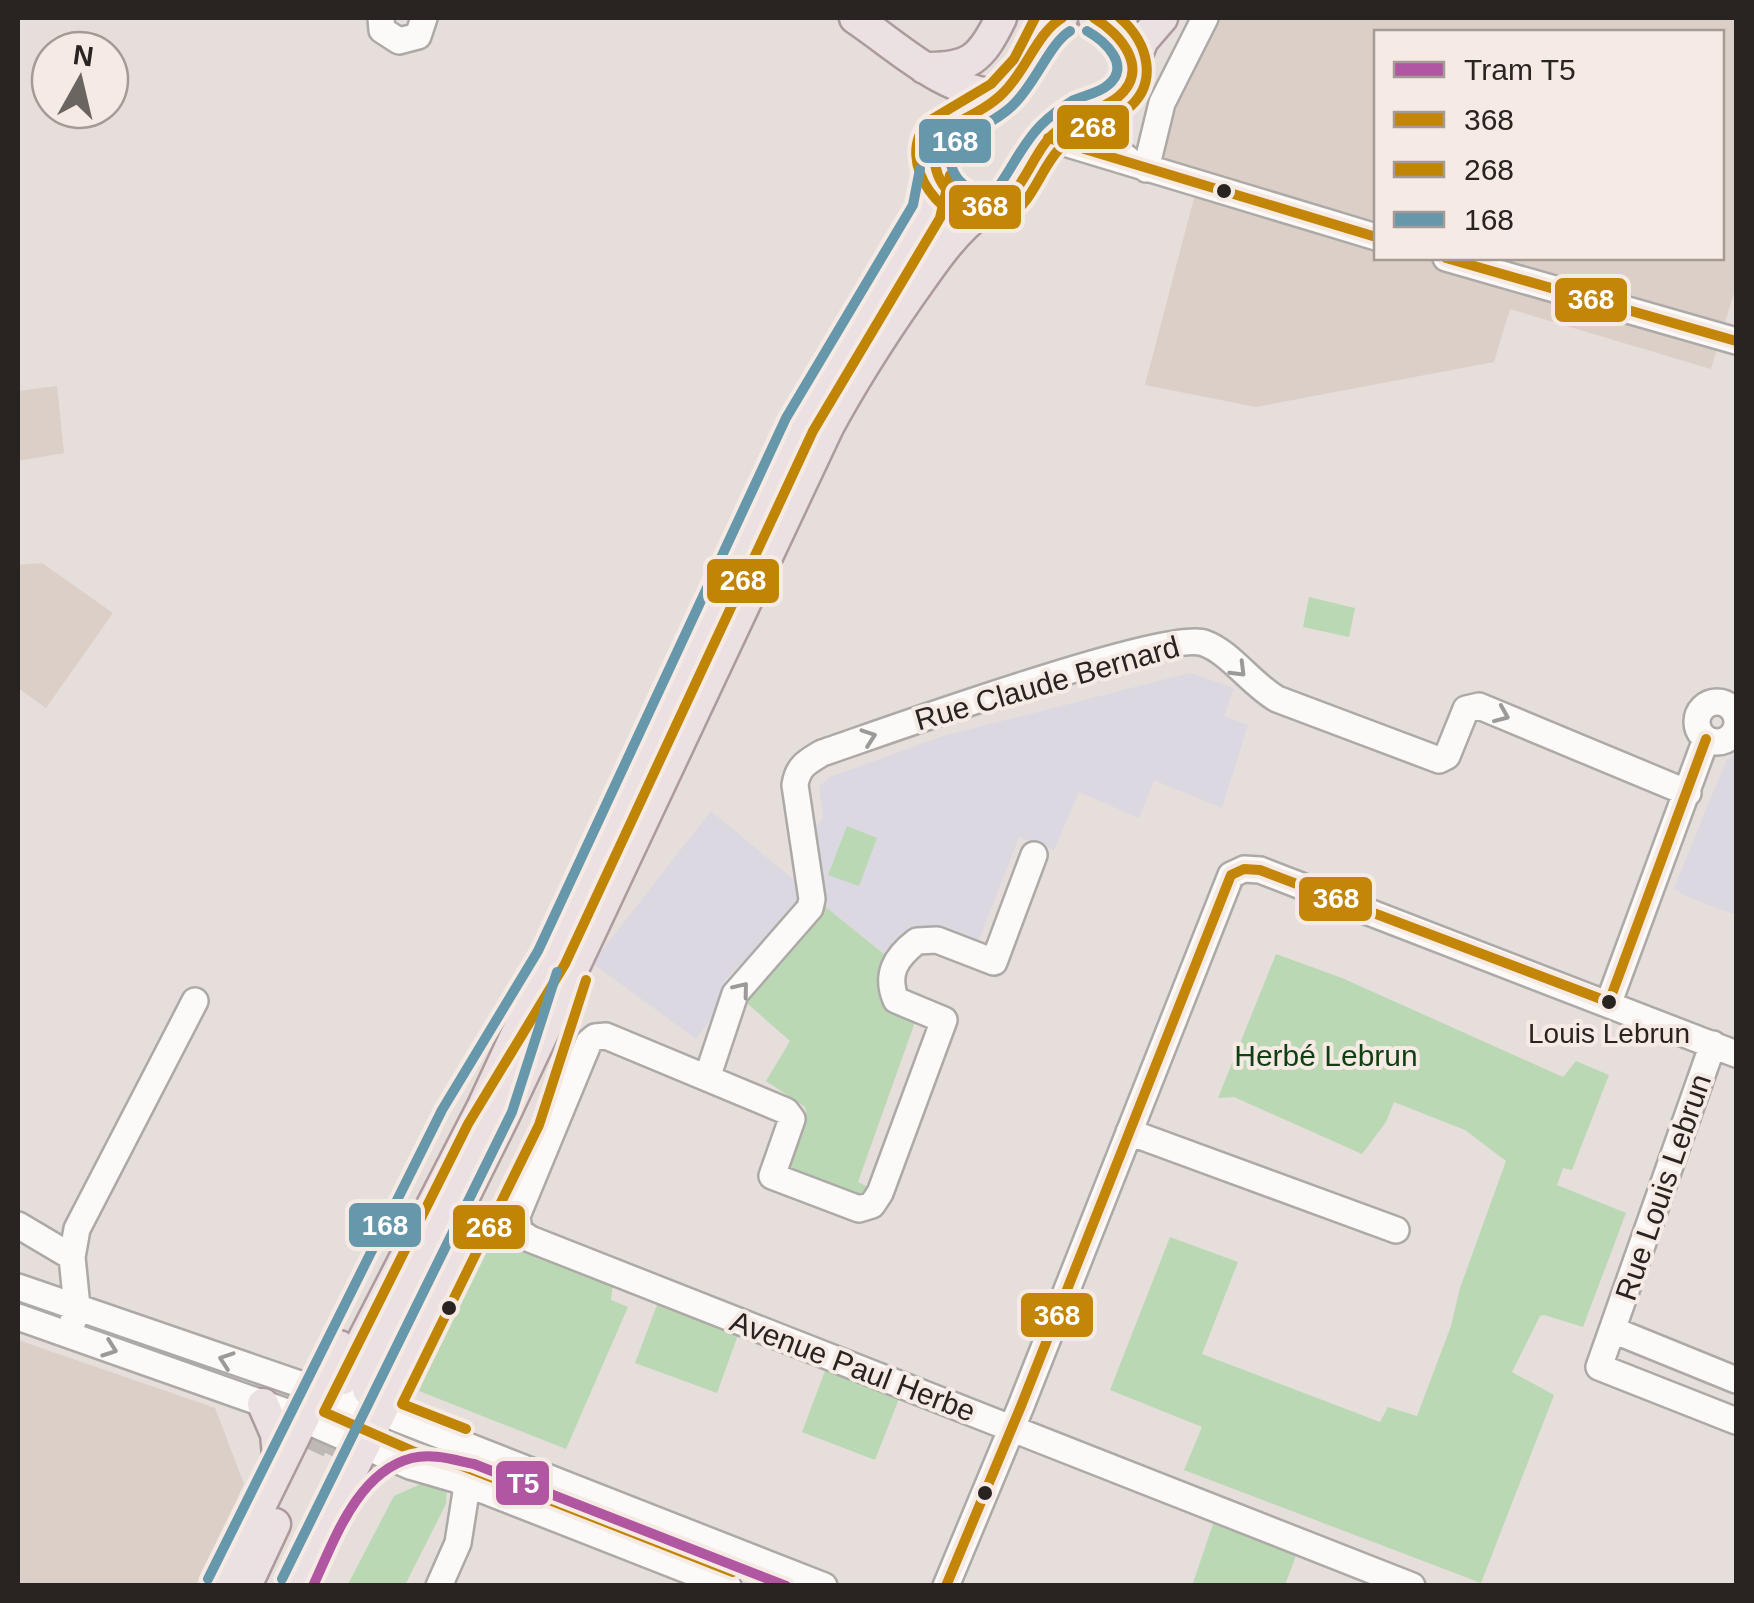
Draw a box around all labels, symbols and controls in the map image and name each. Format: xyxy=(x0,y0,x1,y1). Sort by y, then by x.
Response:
north arrow xyxy=(30,30,130,130)
legend xyxy=(1374,30,1724,260)
text: N xyxy=(71,39,96,72)
text: Tram T5 xyxy=(1464,53,1576,86)
line badge: 268 xyxy=(1055,103,1131,151)
text: 368 xyxy=(1464,103,1514,136)
text: 268 xyxy=(1070,112,1116,143)
line badge: 168 xyxy=(917,117,993,165)
text: 168 xyxy=(932,126,978,157)
text: 268 xyxy=(1464,153,1514,186)
unlabelled marker xyxy=(1214,181,1234,201)
line badge: 368 xyxy=(947,183,1023,231)
text: 368 xyxy=(962,191,1008,222)
text: 168 xyxy=(1464,203,1514,236)
line badge: 368 xyxy=(1553,276,1629,324)
text: 368 xyxy=(1568,284,1614,315)
line badge: 268 xyxy=(705,557,781,605)
text: 268 xyxy=(720,565,766,596)
street label: Rue Claude Bernard xyxy=(911,629,1183,737)
one-way arrow xyxy=(1228,659,1246,677)
one-way arrow xyxy=(1492,704,1510,724)
one-way arrow xyxy=(859,728,876,748)
line badge: 368 xyxy=(1297,875,1374,923)
text: 368 xyxy=(1313,883,1359,914)
one-way arrow xyxy=(730,982,748,1000)
marker: Louis Lebrun xyxy=(1599,992,1619,1012)
place label: Louis Lebrun xyxy=(1528,1018,1690,1049)
park label: Herbé Lebrun xyxy=(1234,1039,1418,1072)
street label: Rue Louis Lebrun xyxy=(1609,1070,1717,1304)
line badge: 168 xyxy=(347,1201,423,1249)
line badge: 268 xyxy=(451,1203,527,1251)
text: 168 xyxy=(362,1210,408,1241)
text: 268 xyxy=(466,1212,512,1243)
line badge: 368 xyxy=(1019,1291,1095,1339)
unlabelled marker xyxy=(439,1298,459,1318)
text: 368 xyxy=(1034,1300,1080,1331)
street label: Avenue Paul Herbe xyxy=(726,1304,980,1428)
one-way arrow xyxy=(100,1338,117,1358)
one-way arrow xyxy=(218,1351,235,1372)
line badge: T5 xyxy=(494,1459,551,1507)
text: T5 xyxy=(507,1468,539,1499)
unlabelled marker xyxy=(975,1483,995,1503)

